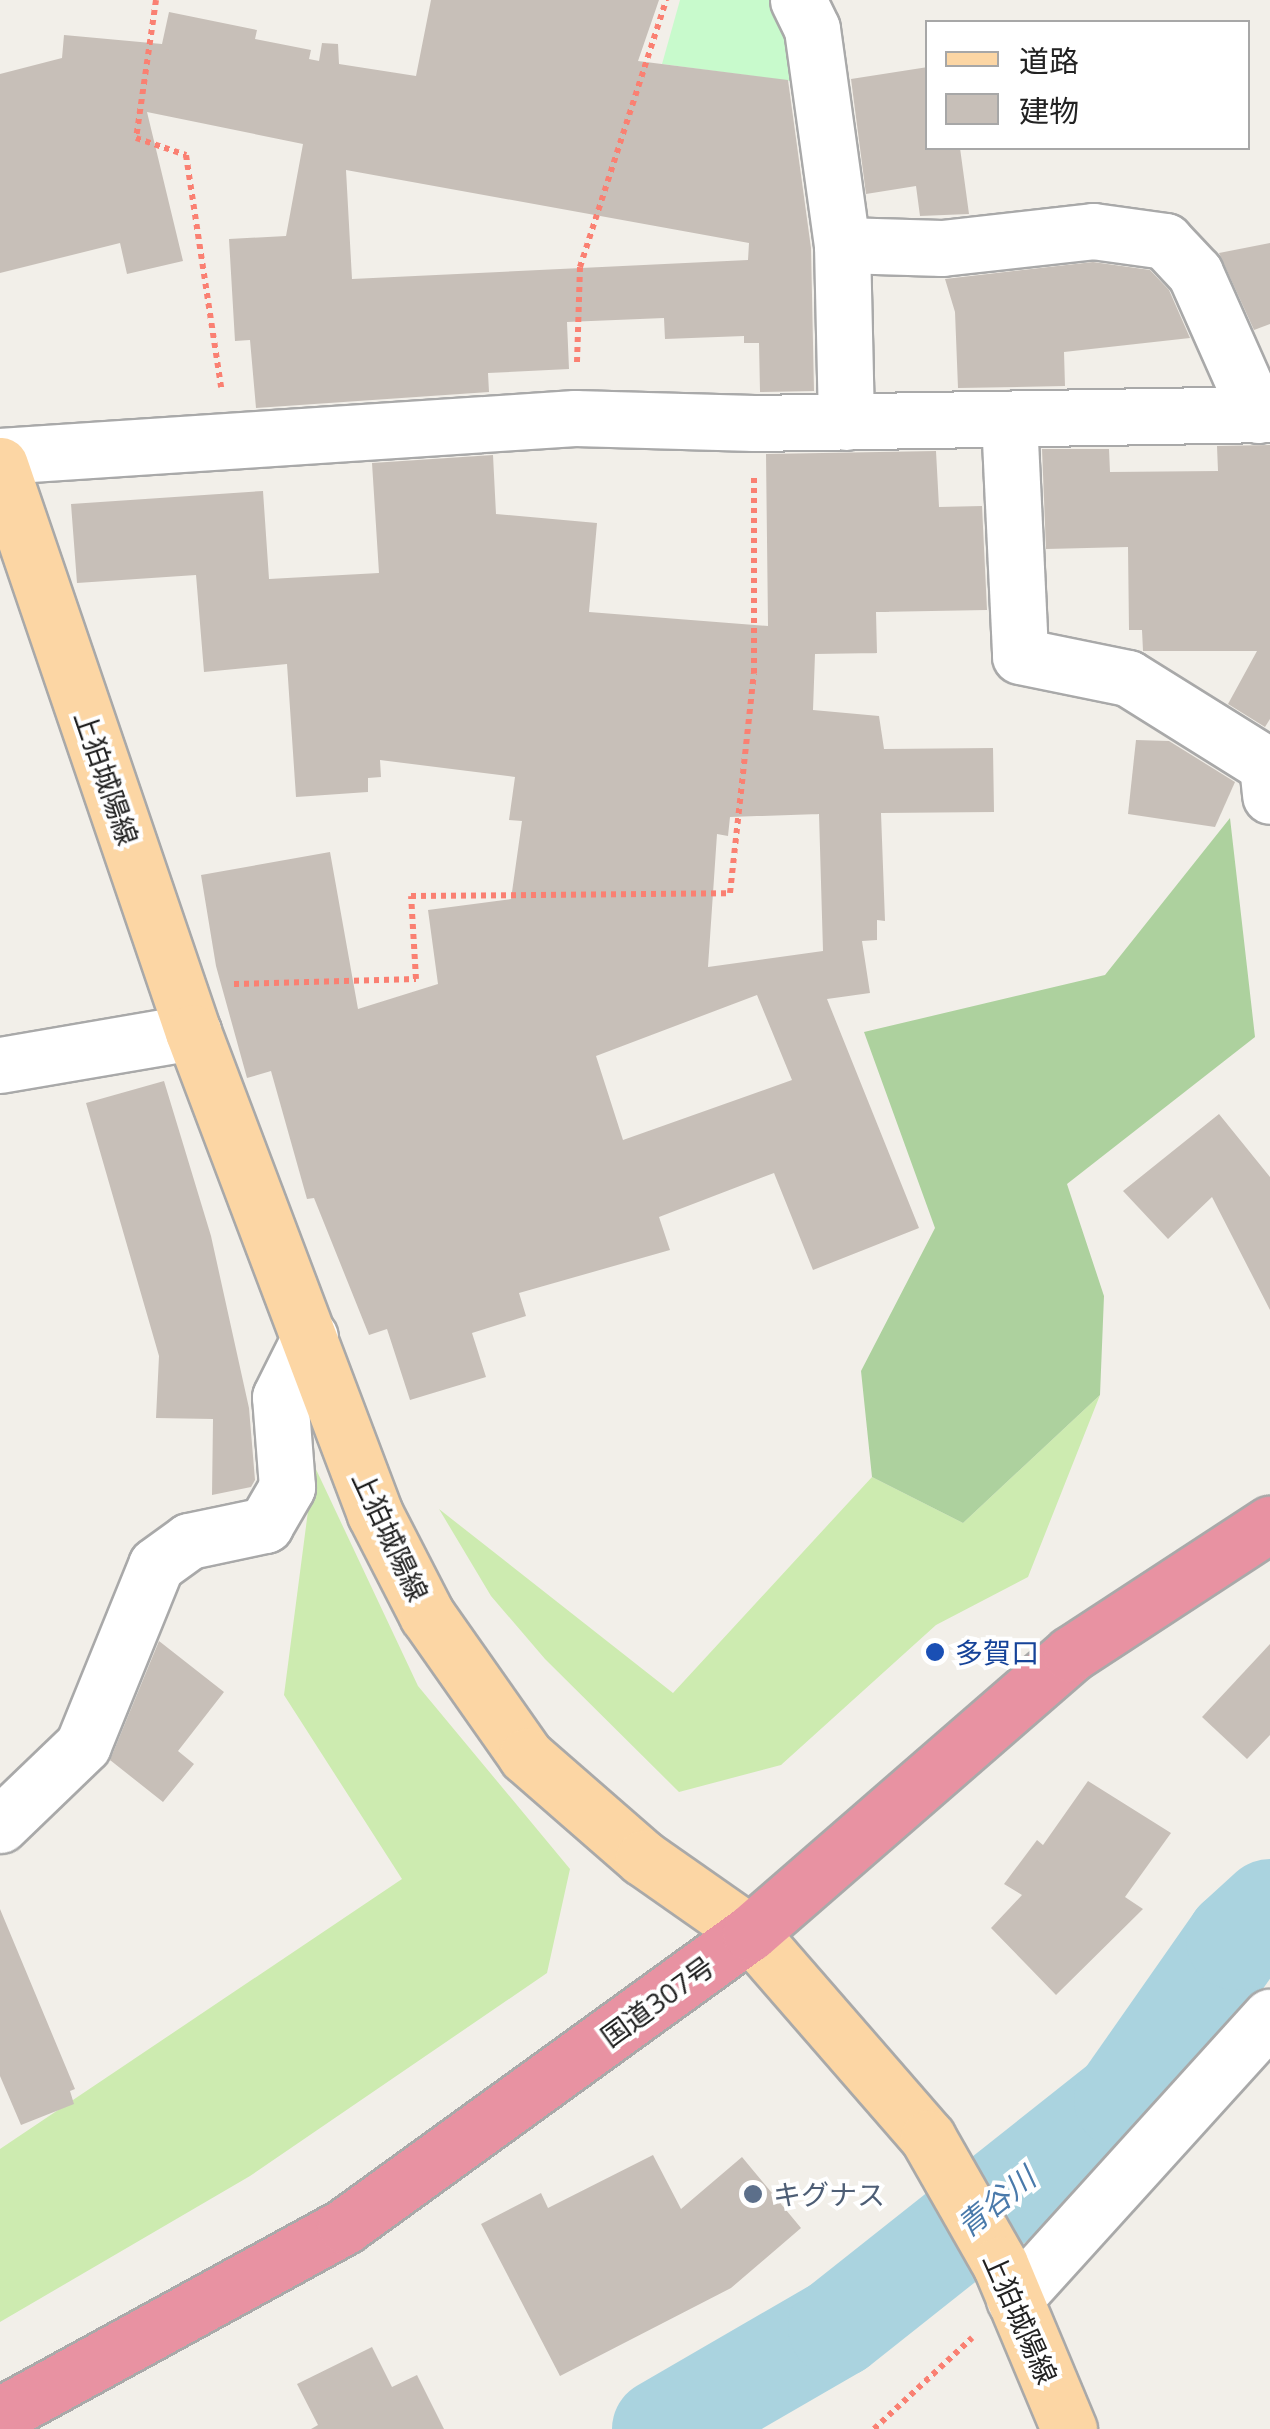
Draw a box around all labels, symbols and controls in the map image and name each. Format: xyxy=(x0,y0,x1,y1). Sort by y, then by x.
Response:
legend xyxy=(925,20,1250,150)
text: 道路 xyxy=(1019,40,1079,81)
text: 建物 xyxy=(1019,90,1079,131)
street label: 上狛城陽線 xyxy=(68,706,146,850)
street label: 上狛城陽線 xyxy=(346,1465,436,1607)
place label: 多賀口 xyxy=(955,1635,1039,1669)
marker: 多賀口 xyxy=(924,1641,946,1663)
street label: 国道307号 xyxy=(594,1949,720,2053)
water label: 青谷川 xyxy=(950,2160,1042,2244)
place label: キグナス xyxy=(773,2177,885,2211)
marker: キグナス xyxy=(742,2183,764,2205)
street label: 上狛城陽線 xyxy=(977,2247,1065,2389)

